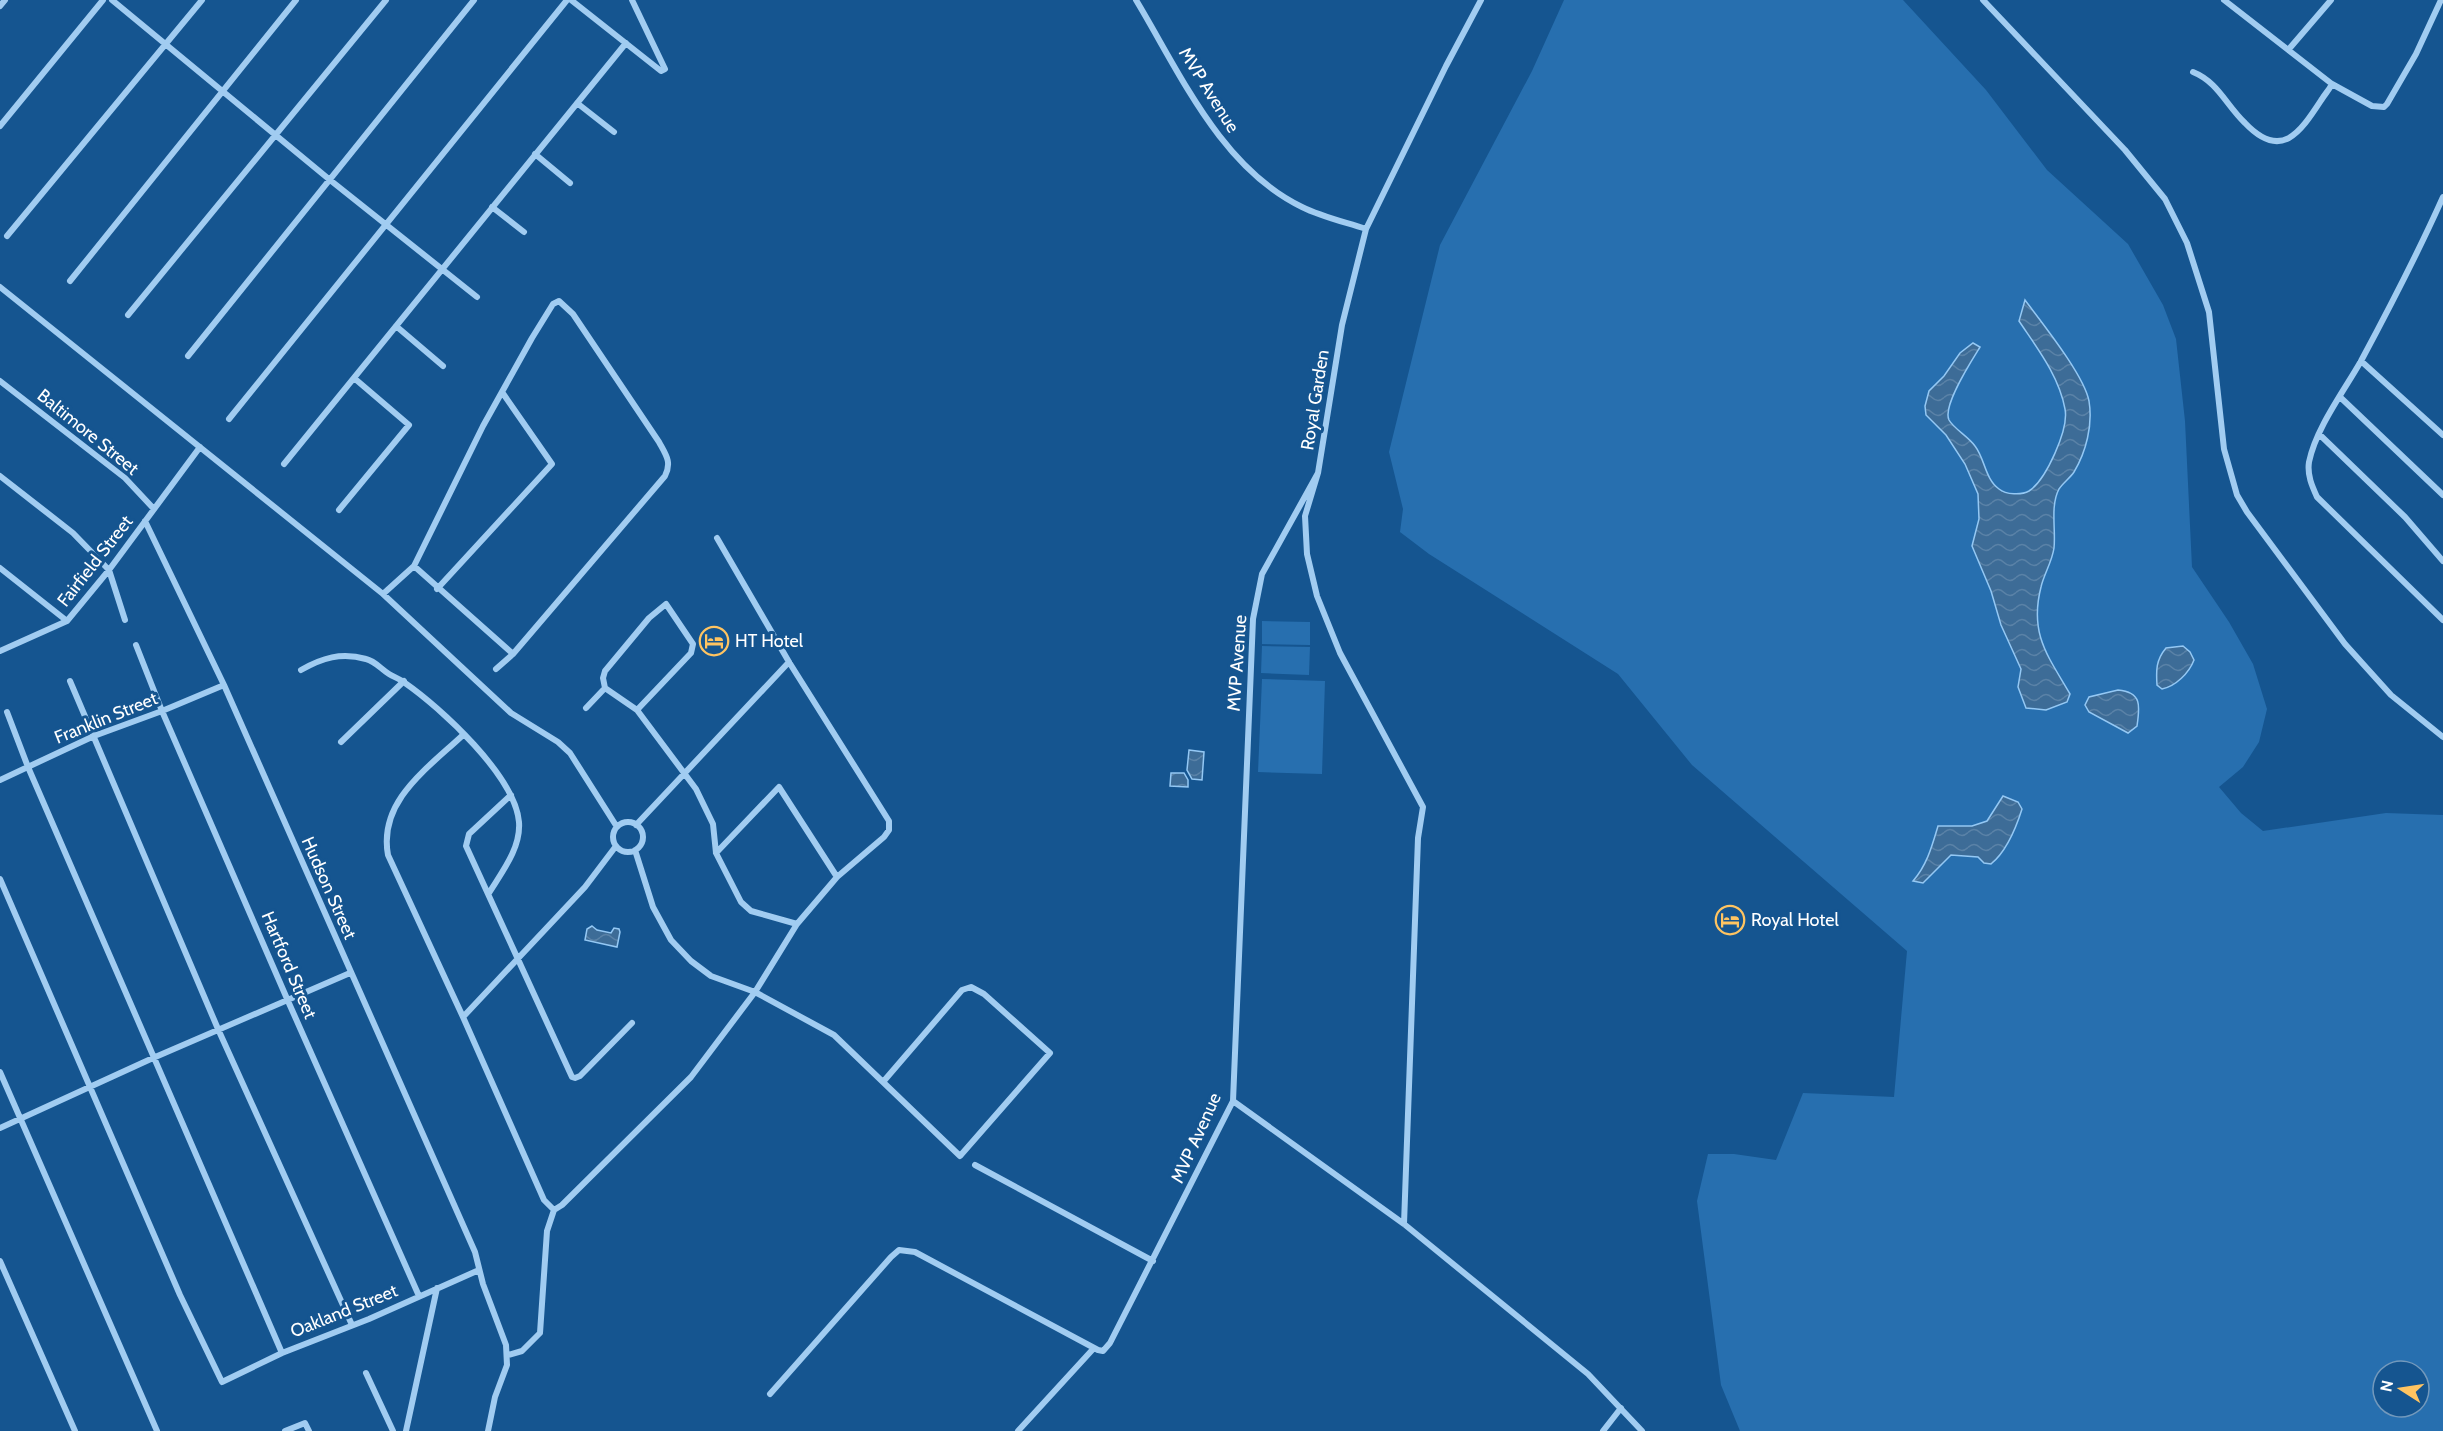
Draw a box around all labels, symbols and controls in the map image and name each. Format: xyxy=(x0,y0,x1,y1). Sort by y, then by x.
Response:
street label: MVP Avenue xyxy=(1174,43,1244,137)
street label: Royal Garden xyxy=(1296,348,1334,452)
street label: Baltimore Street xyxy=(33,384,143,480)
street label: Fairfield Street xyxy=(52,511,138,611)
street label: MVP Avenue xyxy=(1223,614,1251,712)
hotel icon: HT Hotel xyxy=(698,625,730,657)
place label: HT Hotel xyxy=(735,630,804,652)
street label: Franklin Street xyxy=(51,687,161,749)
street label: Hudson Street xyxy=(297,833,361,943)
hotel icon: Royal Hotel xyxy=(1714,904,1746,936)
street label: Hartford Street xyxy=(257,908,321,1022)
place label: Royal Hotel xyxy=(1751,909,1840,931)
street label: MVP Avenue xyxy=(1166,1089,1226,1187)
street label: Oakland Street xyxy=(287,1280,401,1342)
north arrow xyxy=(2371,1359,2431,1419)
text: N xyxy=(2376,1378,2397,1393)

